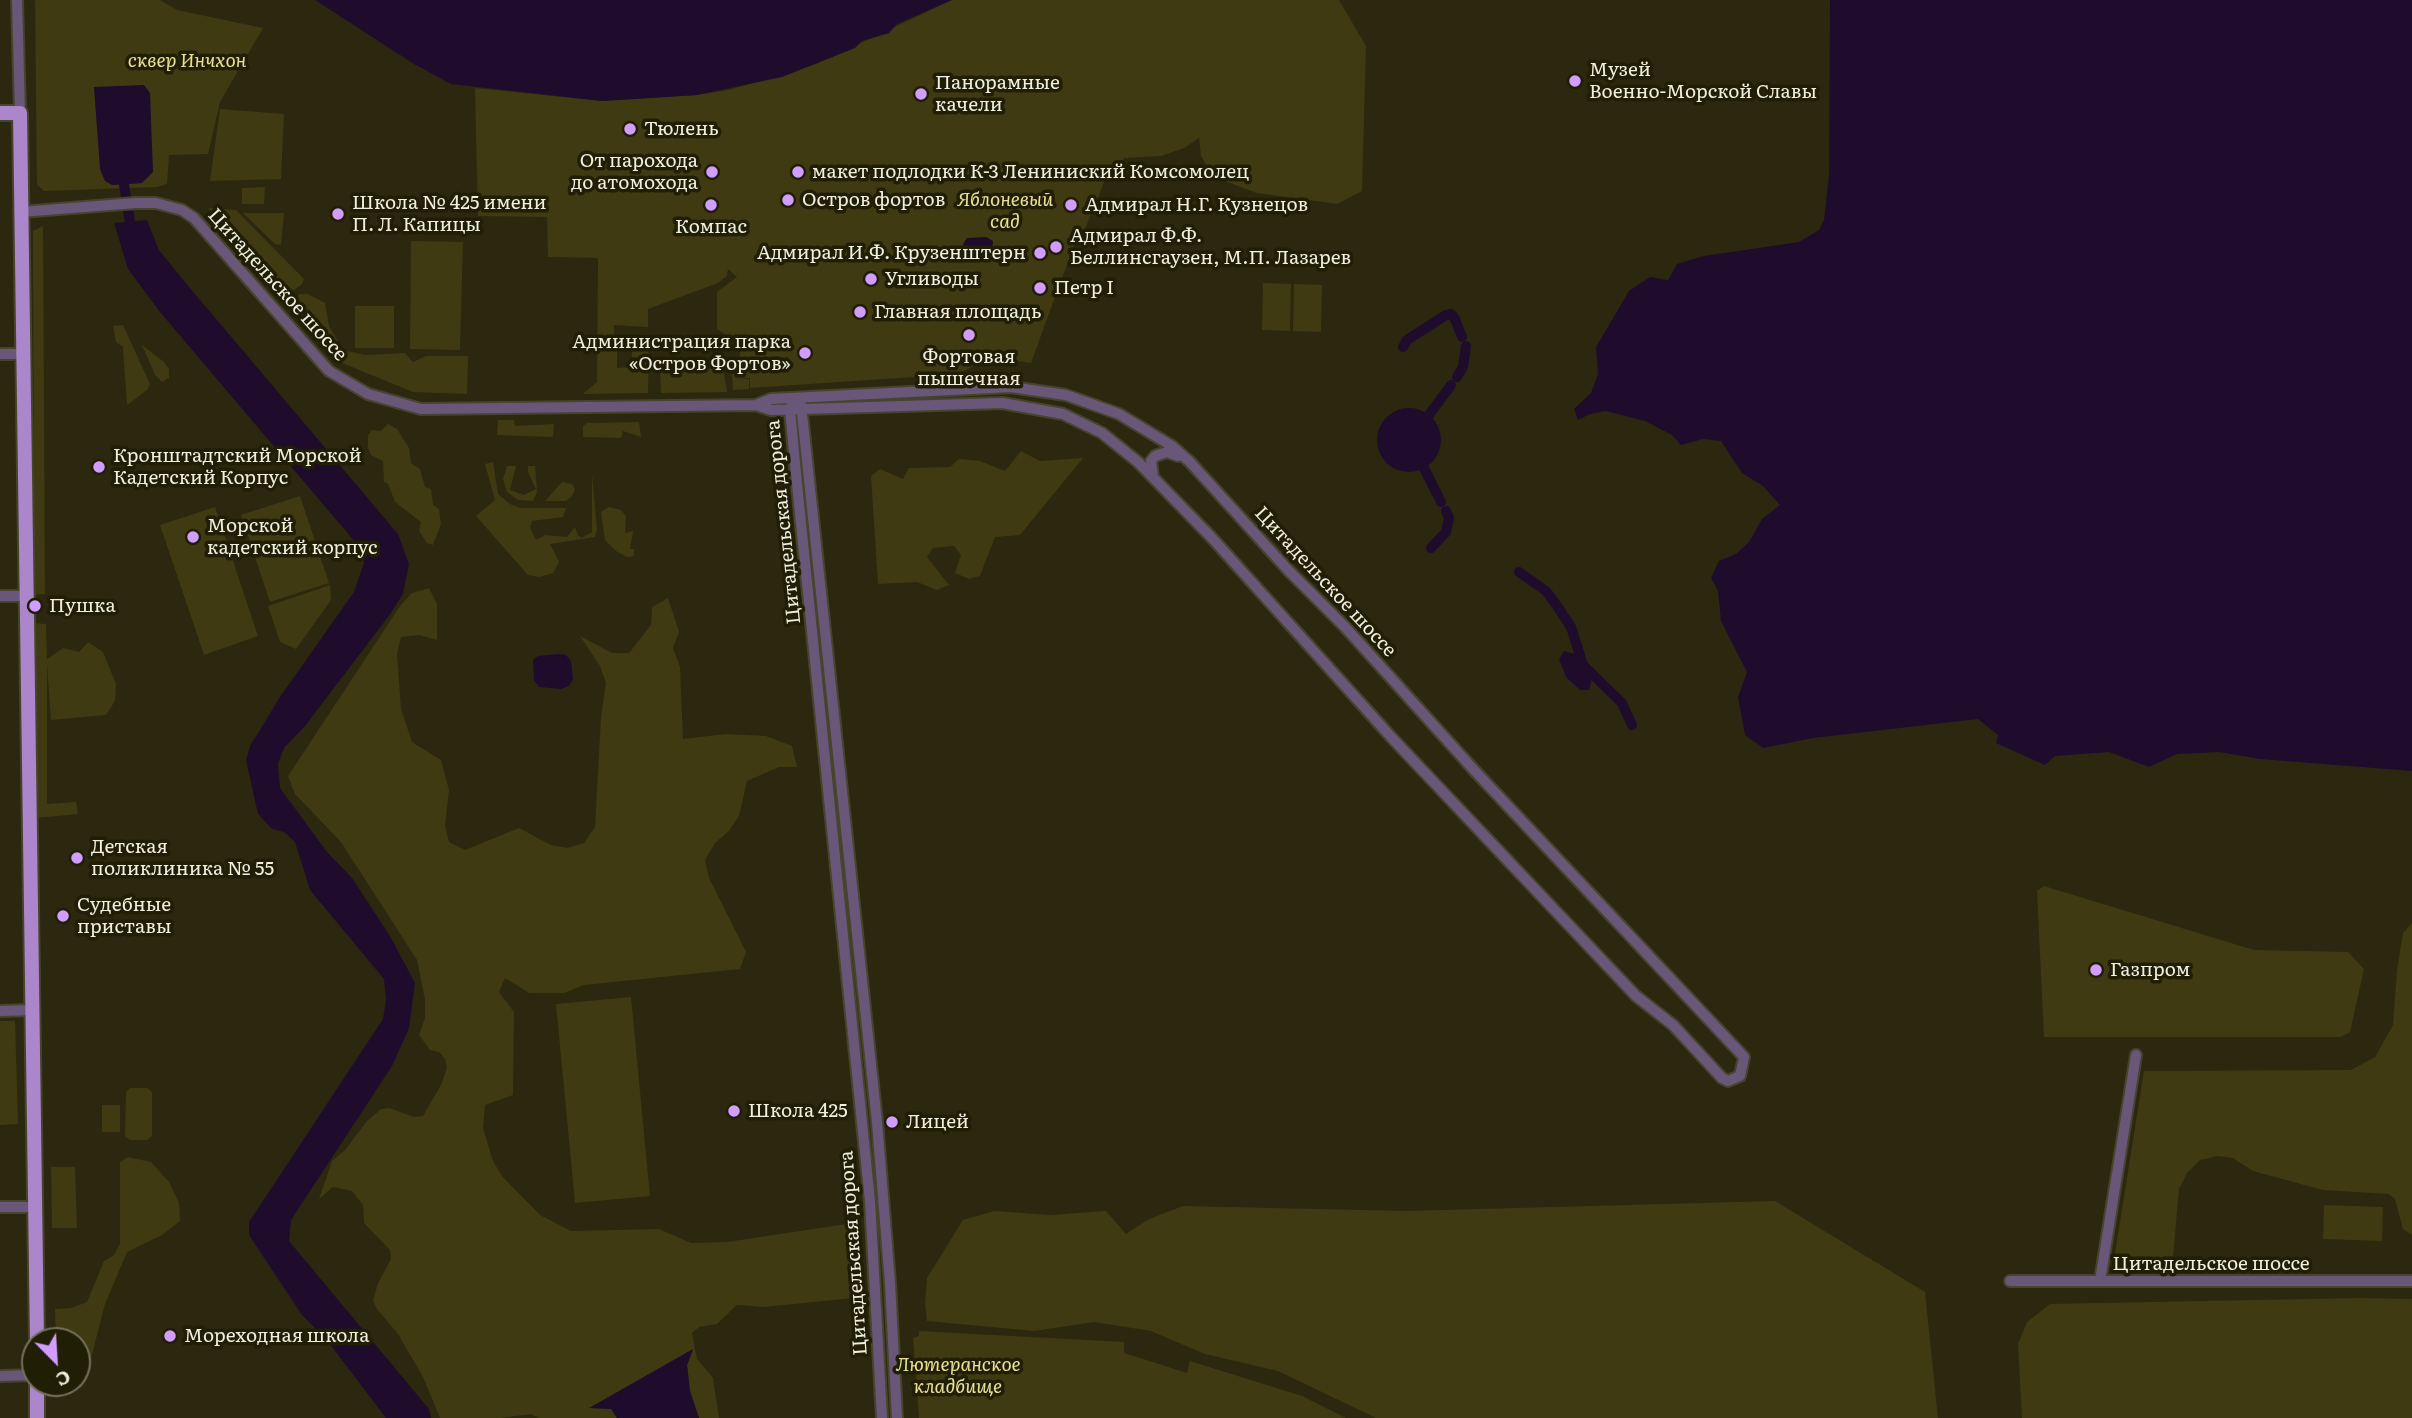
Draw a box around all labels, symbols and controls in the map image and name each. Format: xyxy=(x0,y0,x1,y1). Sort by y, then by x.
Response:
park label: сквер Инчхон xyxy=(128,50,246,72)
place label: Музей Военно-Морской Славы xyxy=(1589,59,1817,103)
place label: Панорамные качели xyxy=(935,72,1060,116)
marker: Музей Военно-Морской Славы xyxy=(1567,73,1583,89)
marker: Панорамные качели xyxy=(913,86,929,102)
place label: Тюлень xyxy=(644,118,719,140)
marker: Тюлень xyxy=(622,121,638,137)
place label: От парохода до атомохода xyxy=(571,150,698,194)
place label: макет подлодки К-3 Лениниский Комсомолец xyxy=(812,161,1249,183)
marker: От парохода до атомохода xyxy=(704,164,720,180)
marker: макет подлодки К-3 Лениниский Комсомолец xyxy=(790,164,806,180)
place label: Остров фортов xyxy=(802,189,945,211)
park label: Яблоневый сад xyxy=(957,189,1053,233)
place label: Школа № 425 имени П. Л. Капицы xyxy=(352,192,546,236)
marker: Остров фортов xyxy=(780,192,796,208)
place label: Адмирал Н.Г. Кузнецов xyxy=(1085,194,1308,216)
marker: Компас xyxy=(703,197,719,213)
marker: Адмирал Н.Г. Кузнецов xyxy=(1063,197,1079,213)
street label: Цитадельское шоссе xyxy=(203,204,351,366)
marker: Школа № 425 имени П. Л. Капицы xyxy=(330,206,346,222)
place label: Компас xyxy=(675,216,747,238)
place label: Адмирал Ф.Ф. Беллинсгаузен, М.П. Лазарев xyxy=(1070,225,1351,269)
marker: Адмирал Ф.Ф. Беллинсгаузен, М.П. Лазарев xyxy=(1048,239,1064,255)
place label: Адмирал И.Ф. Крузенштерн xyxy=(757,242,1026,264)
marker: Адмирал И.Ф. Крузенштерн xyxy=(1032,245,1048,261)
place label: Угливоды xyxy=(885,268,979,290)
marker: Угливоды xyxy=(863,271,879,287)
place label: Петр I xyxy=(1054,277,1114,299)
marker: Петр I xyxy=(1032,280,1048,296)
place label: Главная площадь xyxy=(874,301,1041,323)
marker: Главная площадь xyxy=(852,304,868,320)
marker: Фортовая пышечная xyxy=(961,327,977,343)
place label: Администрация парка «Остров Фортов» xyxy=(572,331,791,375)
marker: Администрация парка «Остров Фортов» xyxy=(797,345,813,361)
place label: Фортовая пышечная xyxy=(917,346,1021,390)
street label: Цитадельская дорога xyxy=(762,419,806,625)
place label: Кронштадтский Морской Кадетский Корпус xyxy=(113,445,362,489)
marker: Кронштадтский Морской Кадетский Корпус xyxy=(91,459,107,475)
street label: Цитадельское шоссе xyxy=(1249,502,1401,662)
place label: Морской кадетский корпус xyxy=(207,515,378,559)
marker: Морской кадетский корпус xyxy=(185,529,201,545)
place label: Пушка xyxy=(49,595,116,617)
marker: Пушка xyxy=(27,598,43,614)
place label: Детская поликлиника № 55 xyxy=(91,836,274,880)
marker: Детская поликлиника № 55 xyxy=(69,850,85,866)
place label: Судебные приставы xyxy=(77,894,172,938)
marker: Судебные приставы xyxy=(55,908,71,924)
place label: Газпром xyxy=(2110,959,2190,981)
marker: Газпром xyxy=(2088,962,2104,978)
place label: Школа 425 xyxy=(748,1100,848,1122)
marker: Школа 425 xyxy=(726,1103,742,1119)
place label: Лицей xyxy=(906,1111,969,1133)
marker: Лицей xyxy=(884,1114,900,1130)
street label: Цитадельская дорога xyxy=(835,1150,873,1356)
street label: Цитадельское шоссе xyxy=(2112,1253,2310,1275)
place label: Мореходная школа xyxy=(184,1325,369,1347)
north arrow xyxy=(21,1327,91,1397)
marker: Мореходная школа xyxy=(162,1328,178,1344)
park label: Лютеранское кладбище xyxy=(895,1354,1021,1398)
text: С xyxy=(52,1364,76,1395)

